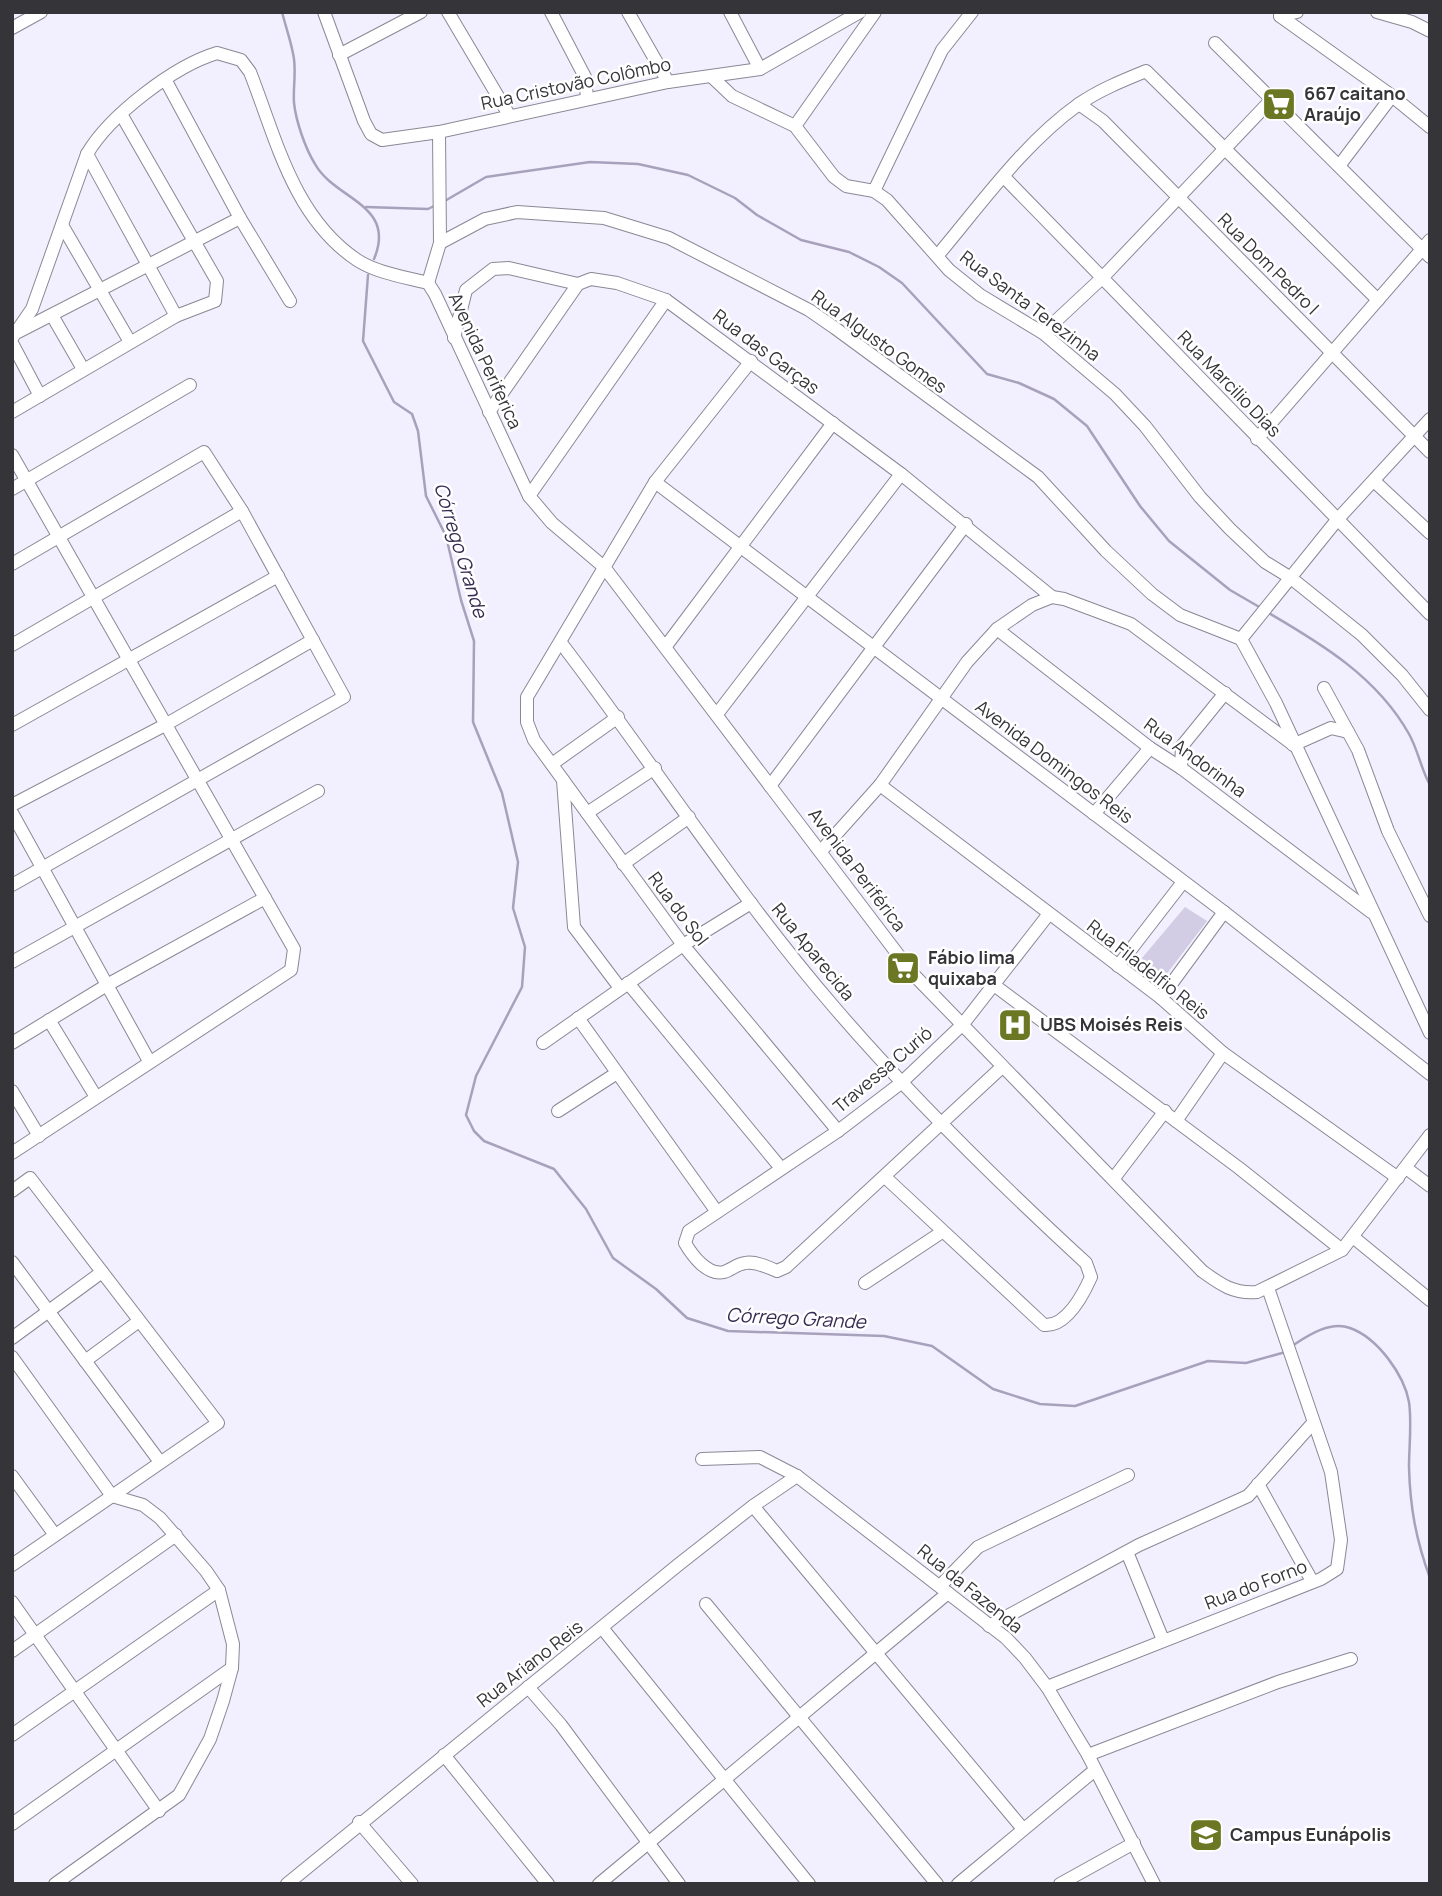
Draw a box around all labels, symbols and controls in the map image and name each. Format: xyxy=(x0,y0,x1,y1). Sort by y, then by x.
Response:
street label: Rua Cristovão Colômbo xyxy=(479,51,673,115)
place label: 667 caitano Araújo xyxy=(1304,81,1406,126)
supermarket icon: 667 caitano Araújo xyxy=(1260,85,1298,123)
street label: Rua Dom Pedro I xyxy=(1213,207,1325,319)
street label: Rua Santa Terezinha xyxy=(955,244,1106,366)
street label: Rua Algusto Gomes xyxy=(807,284,952,398)
street label: Avenida Periferica xyxy=(444,288,528,433)
street label: Rua das Garças xyxy=(708,303,825,399)
street label: Rua Marcilio Dias xyxy=(1173,325,1287,442)
water label: Córrego Grande xyxy=(428,479,494,622)
street label: Avenida Domingos Reis xyxy=(971,694,1138,828)
street label: Rua Andorinha xyxy=(1140,712,1252,802)
street label: Avenida Periférica xyxy=(804,803,912,936)
street label: Rua do Sol xyxy=(643,867,714,950)
street label: Rua Aparecida xyxy=(767,898,861,1005)
street label: Rua Filadelfio Reis xyxy=(1082,914,1215,1025)
place label: Fábio lima quixaba xyxy=(928,945,1015,990)
supermarket icon: Fábio lima quixaba xyxy=(884,949,922,987)
hospital icon: UBS Moisés Reis xyxy=(996,1006,1034,1044)
place label: UBS Moisés Reis xyxy=(1040,1012,1183,1036)
street label: Travessa Curió xyxy=(828,1021,937,1118)
water label: Córrego Grande xyxy=(726,1301,868,1335)
street label: Rua da Fazenda xyxy=(913,1538,1028,1638)
street label: Rua do Forno xyxy=(1201,1554,1310,1615)
street label: Rua Ariano Reis xyxy=(472,1614,587,1712)
school or university icon: Campus Eunápolis xyxy=(1187,1816,1225,1854)
place label: Campus Eunápolis xyxy=(1230,1822,1391,1846)

